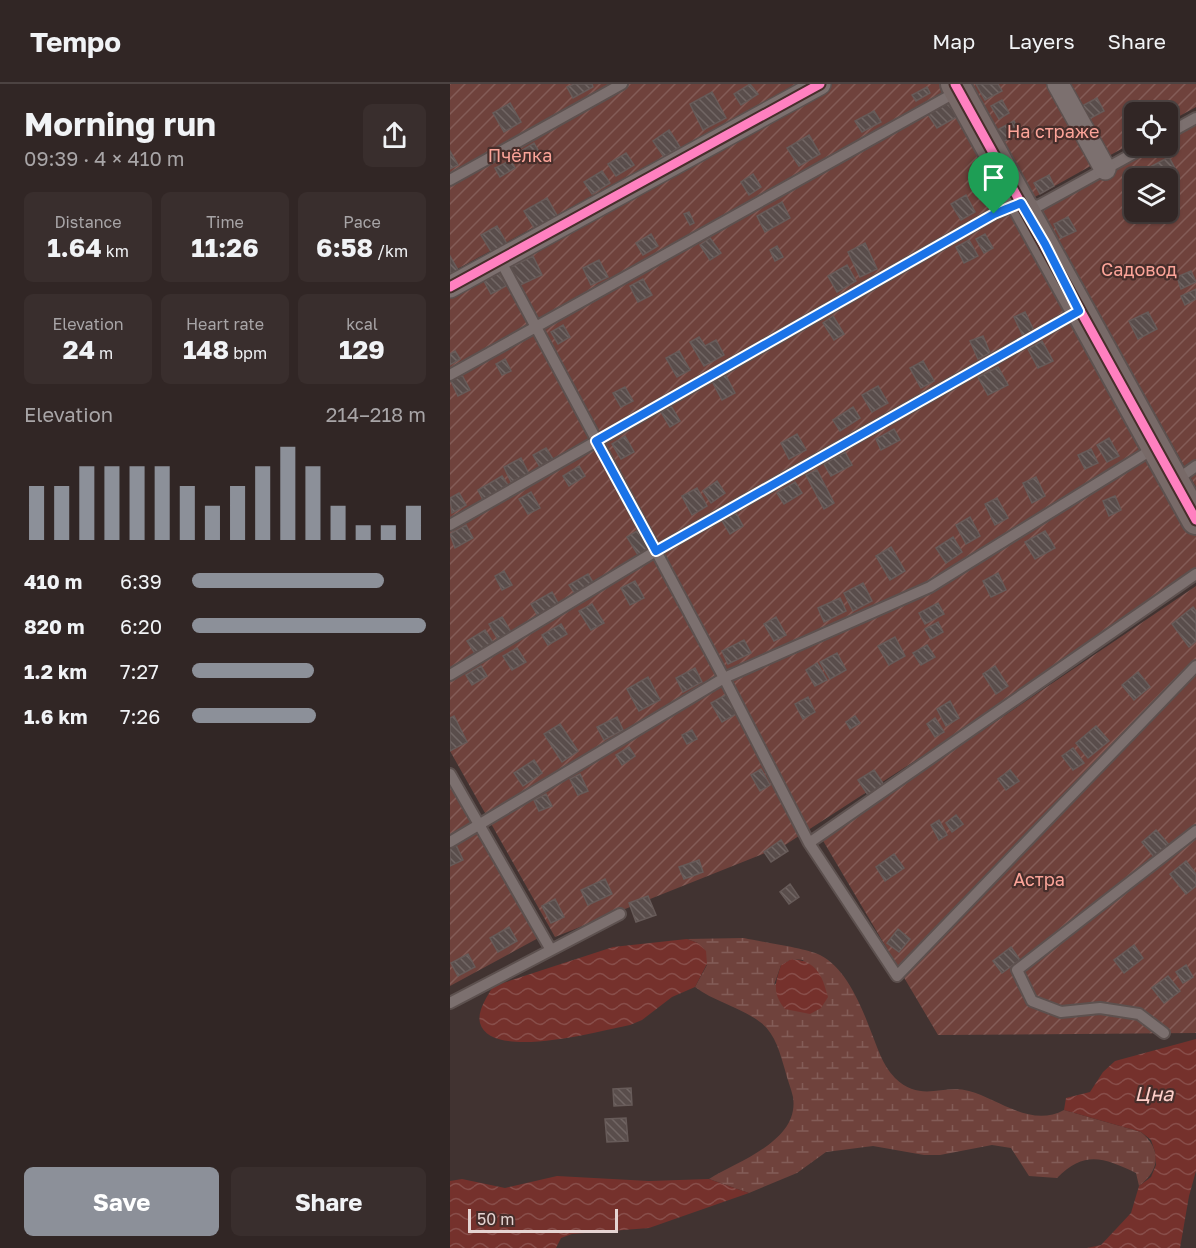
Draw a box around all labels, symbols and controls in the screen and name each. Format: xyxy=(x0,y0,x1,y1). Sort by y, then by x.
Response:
text: Tempo xyxy=(30,25,121,58)
text: Map xyxy=(932,28,975,54)
text: Layers xyxy=(1008,28,1075,54)
text: Share xyxy=(1108,28,1166,54)
map controls xyxy=(1124,102,1178,222)
button: locate xyxy=(1124,102,1178,156)
text: Morning run xyxy=(24,104,216,143)
button: share xyxy=(363,104,426,167)
park label: На страже xyxy=(1007,120,1099,142)
park label: Пчёлка xyxy=(488,144,552,166)
text: 09:39 · 4 × 410 m xyxy=(24,146,185,170)
pin xyxy=(968,152,1019,214)
icon: arrive xyxy=(977,161,1010,194)
button: layers xyxy=(1124,168,1178,222)
text: Distance xyxy=(54,212,122,232)
text: Time xyxy=(206,212,244,232)
text: Pace xyxy=(343,212,381,232)
text: 1.64 xyxy=(47,232,102,263)
text: 11:26 xyxy=(191,232,259,263)
text: 6:58 xyxy=(316,232,373,263)
text: km xyxy=(102,241,129,261)
text: /km xyxy=(373,241,408,261)
park label: Садовод xyxy=(1101,258,1177,280)
text: Elevation xyxy=(52,314,124,334)
text: Heart rate xyxy=(186,314,264,334)
text: kcal xyxy=(346,314,378,334)
text: 24 xyxy=(63,334,95,365)
text: 148 xyxy=(183,334,229,365)
text: 129 xyxy=(339,334,385,365)
text: m xyxy=(95,343,113,363)
text: bpm xyxy=(229,343,267,363)
text: Elevation xyxy=(24,402,113,426)
text: 214–218 m xyxy=(326,402,426,426)
text: 410 m xyxy=(24,569,82,593)
text: 6:39 xyxy=(120,569,162,593)
text: 820 m xyxy=(24,614,85,638)
text: 6:20 xyxy=(120,614,162,638)
text: 1.2 km xyxy=(24,659,87,683)
text: 7:27 xyxy=(120,659,159,683)
text: 1.6 km xyxy=(24,704,88,728)
text: 7:26 xyxy=(120,704,160,728)
park label: Астра xyxy=(1013,868,1065,890)
water label: Цна xyxy=(1135,1081,1174,1105)
button: Save xyxy=(24,1167,219,1236)
button: Share xyxy=(231,1167,426,1236)
scale bar xyxy=(468,1206,618,1234)
text: 50 m xyxy=(477,1209,514,1229)

